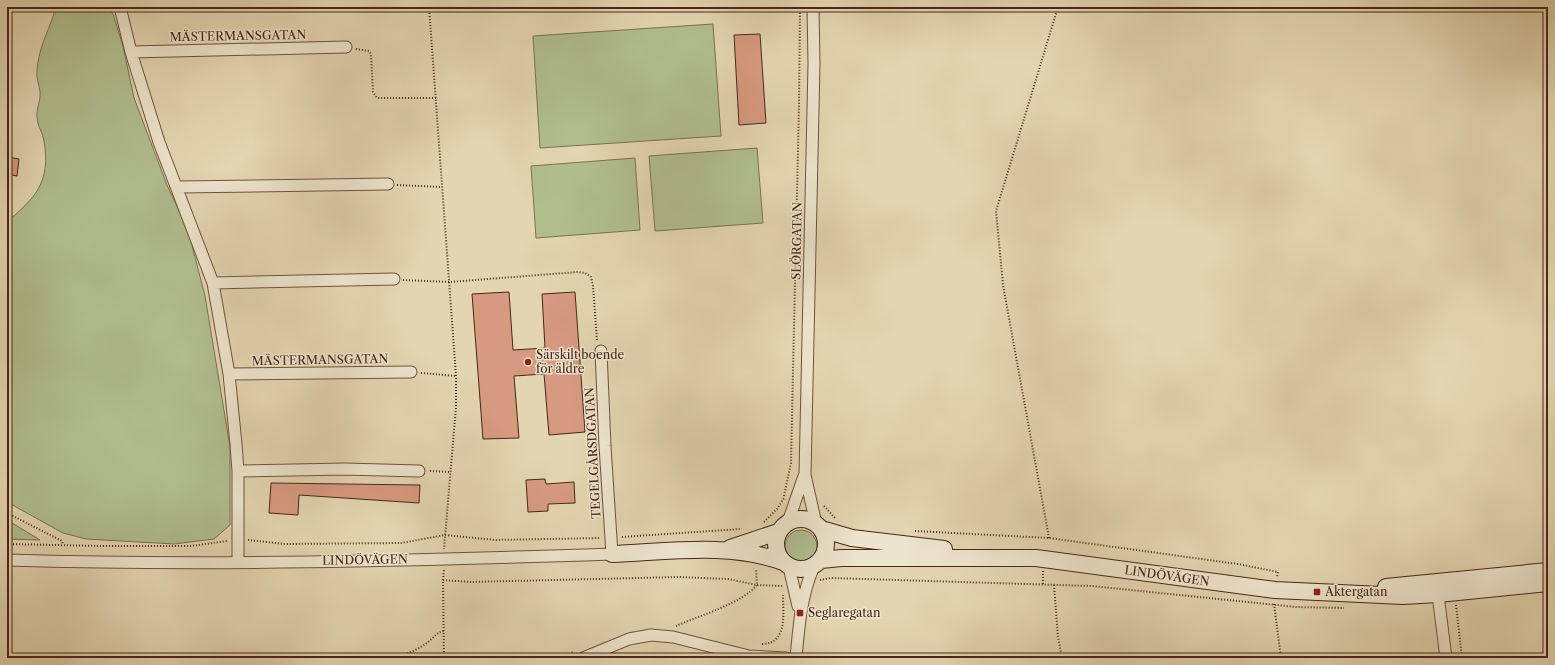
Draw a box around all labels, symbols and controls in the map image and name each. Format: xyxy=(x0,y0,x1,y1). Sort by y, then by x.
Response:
street label: MÄSTERMANSGATAN xyxy=(169,26,307,44)
street label: SLÖRGATAN xyxy=(787,202,805,280)
place label: Särskilt boende för äldre xyxy=(536,347,624,376)
street label: MÄSTERMANSGATAN xyxy=(251,350,389,368)
marker: Särskilt boende för äldre xyxy=(523,357,533,367)
street label: TEGELGÅRSDGATAN xyxy=(581,387,603,519)
street label: LINDÖVÄGEN xyxy=(322,550,408,568)
street label: LINDÖVÄGEN xyxy=(1124,561,1211,589)
place label: Aktergatan xyxy=(1324,584,1388,599)
marker: Aktergatan xyxy=(1312,587,1322,597)
place label: Seglaregatan xyxy=(808,605,881,620)
marker: Seglaregatan xyxy=(795,608,805,618)

